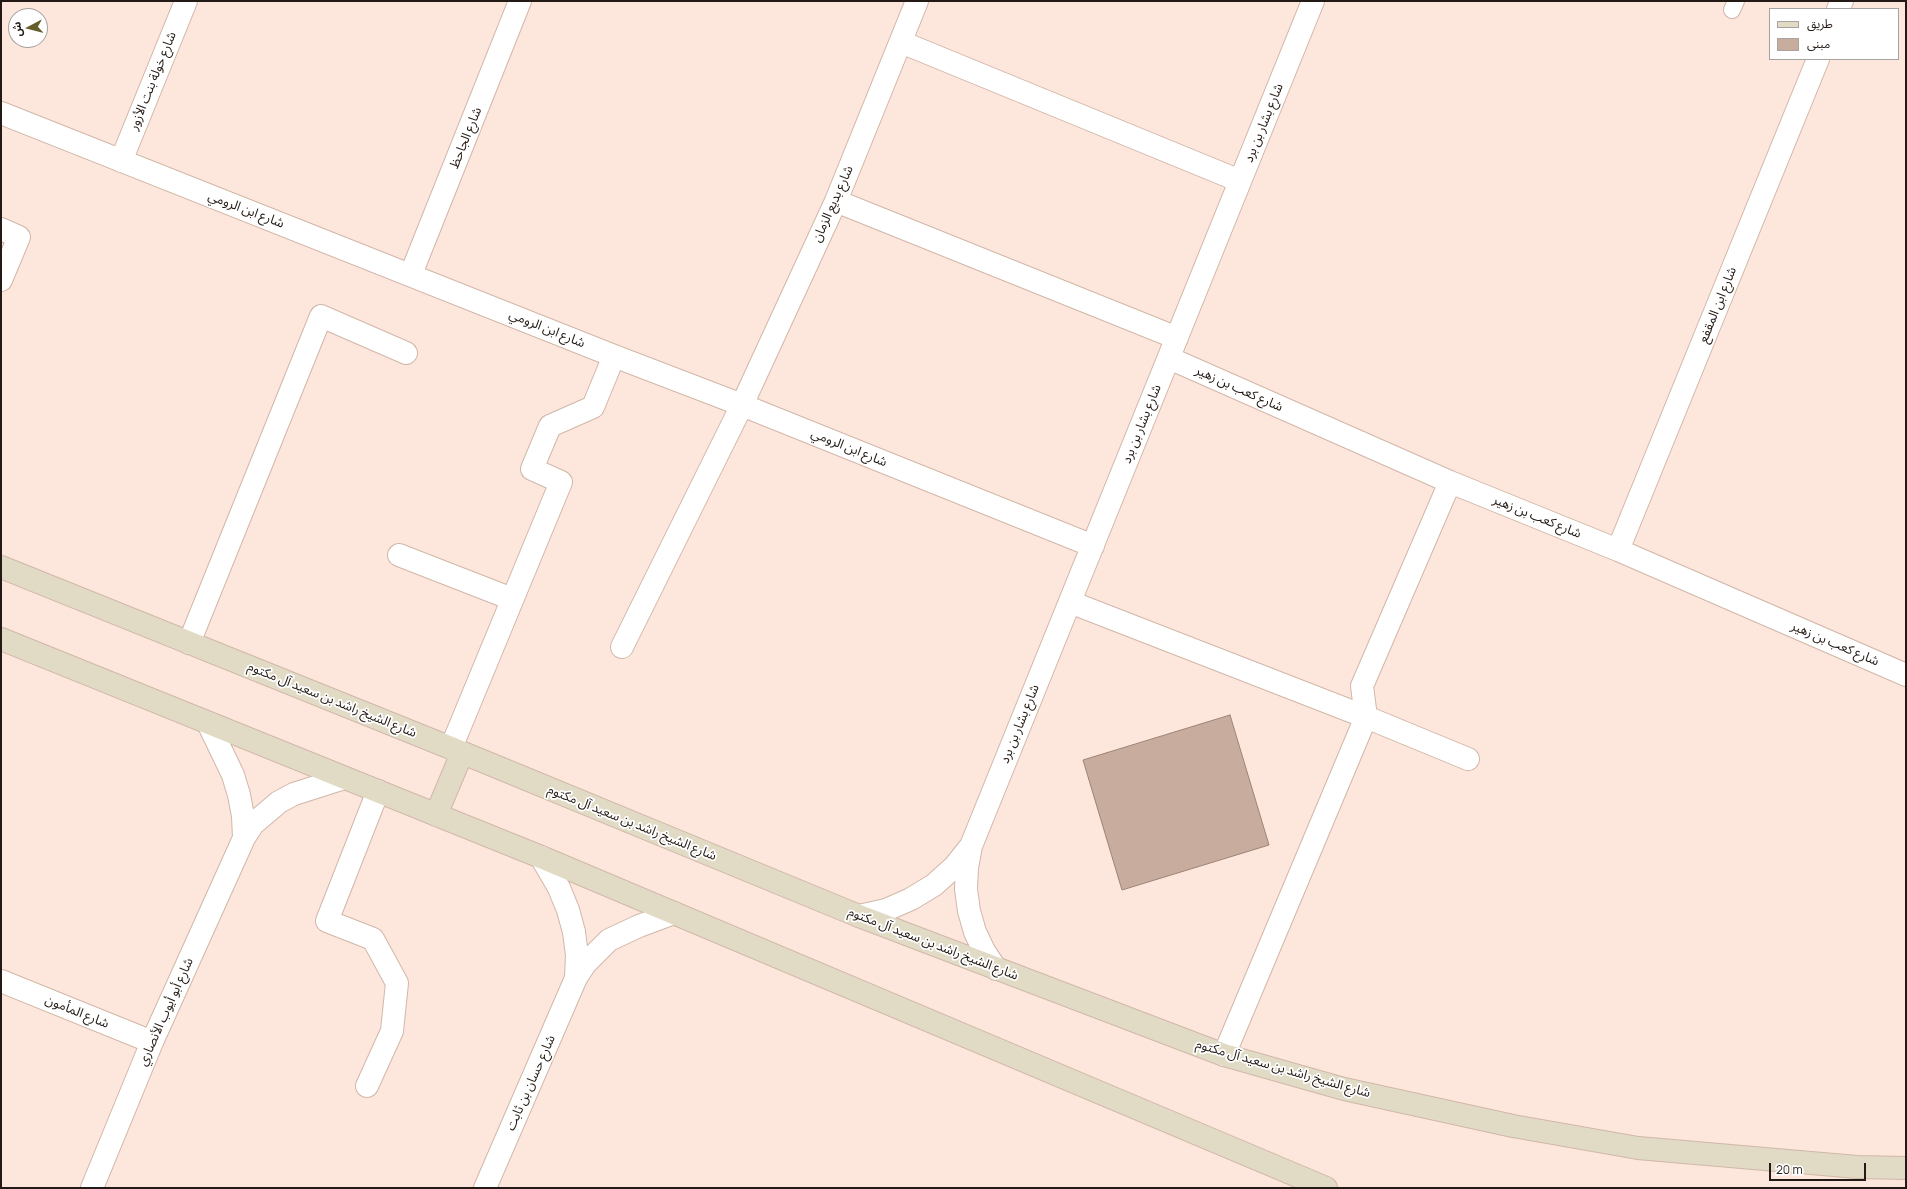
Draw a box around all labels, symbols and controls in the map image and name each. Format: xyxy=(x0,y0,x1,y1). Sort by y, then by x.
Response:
north arrow xyxy=(8,8,48,48)
legend xyxy=(1769,8,1899,60)
text: طريق xyxy=(1807,15,1833,32)
text: ش xyxy=(8,21,25,38)
street label: شارع خولة بنت الأزور xyxy=(126,29,180,133)
text: مبنى xyxy=(1807,35,1830,52)
street label: شارع بشار بن برد xyxy=(1241,81,1287,165)
street label: شارع الجاحظ xyxy=(447,105,485,171)
street label: شارع بديع الزمان xyxy=(809,163,857,245)
street label: شارع ابن الرومي xyxy=(206,188,286,232)
street label: شارع ابن المقفع xyxy=(1696,265,1740,345)
street label: شارع ابن الرومي xyxy=(507,307,587,351)
street label: شارع كعب بن زهير xyxy=(1193,363,1285,415)
street label: شارع بشار بن برد xyxy=(1119,382,1165,466)
street label: شارع ابن الرومي xyxy=(809,426,889,470)
street label: شارع كعب بن زهير xyxy=(1490,492,1584,542)
street label: شارع كعب بن زهير xyxy=(1789,618,1881,670)
street label: شارع الشيخ راشد بن سعيد آل مكتوم xyxy=(245,659,419,741)
street label: شارع بشار بن برد xyxy=(997,682,1043,766)
street label: شارع الشيخ راشد بن سعيد آل مكتوم xyxy=(545,782,719,864)
street label: شارع الشيخ راشد بن سعيد آل مكتوم xyxy=(846,904,1020,984)
street label: شارع أبو أيوب الأنصاري xyxy=(135,956,197,1068)
street label: شارع المأمون xyxy=(43,992,111,1032)
street label: شارع حسان بن ثابت xyxy=(503,1033,559,1133)
street label: شارع الشيخ راشد بن سعيد آل مكتوم xyxy=(1194,1037,1372,1101)
scale bar xyxy=(1771,1155,1868,1181)
text: 20 m xyxy=(1776,1161,1803,1178)

